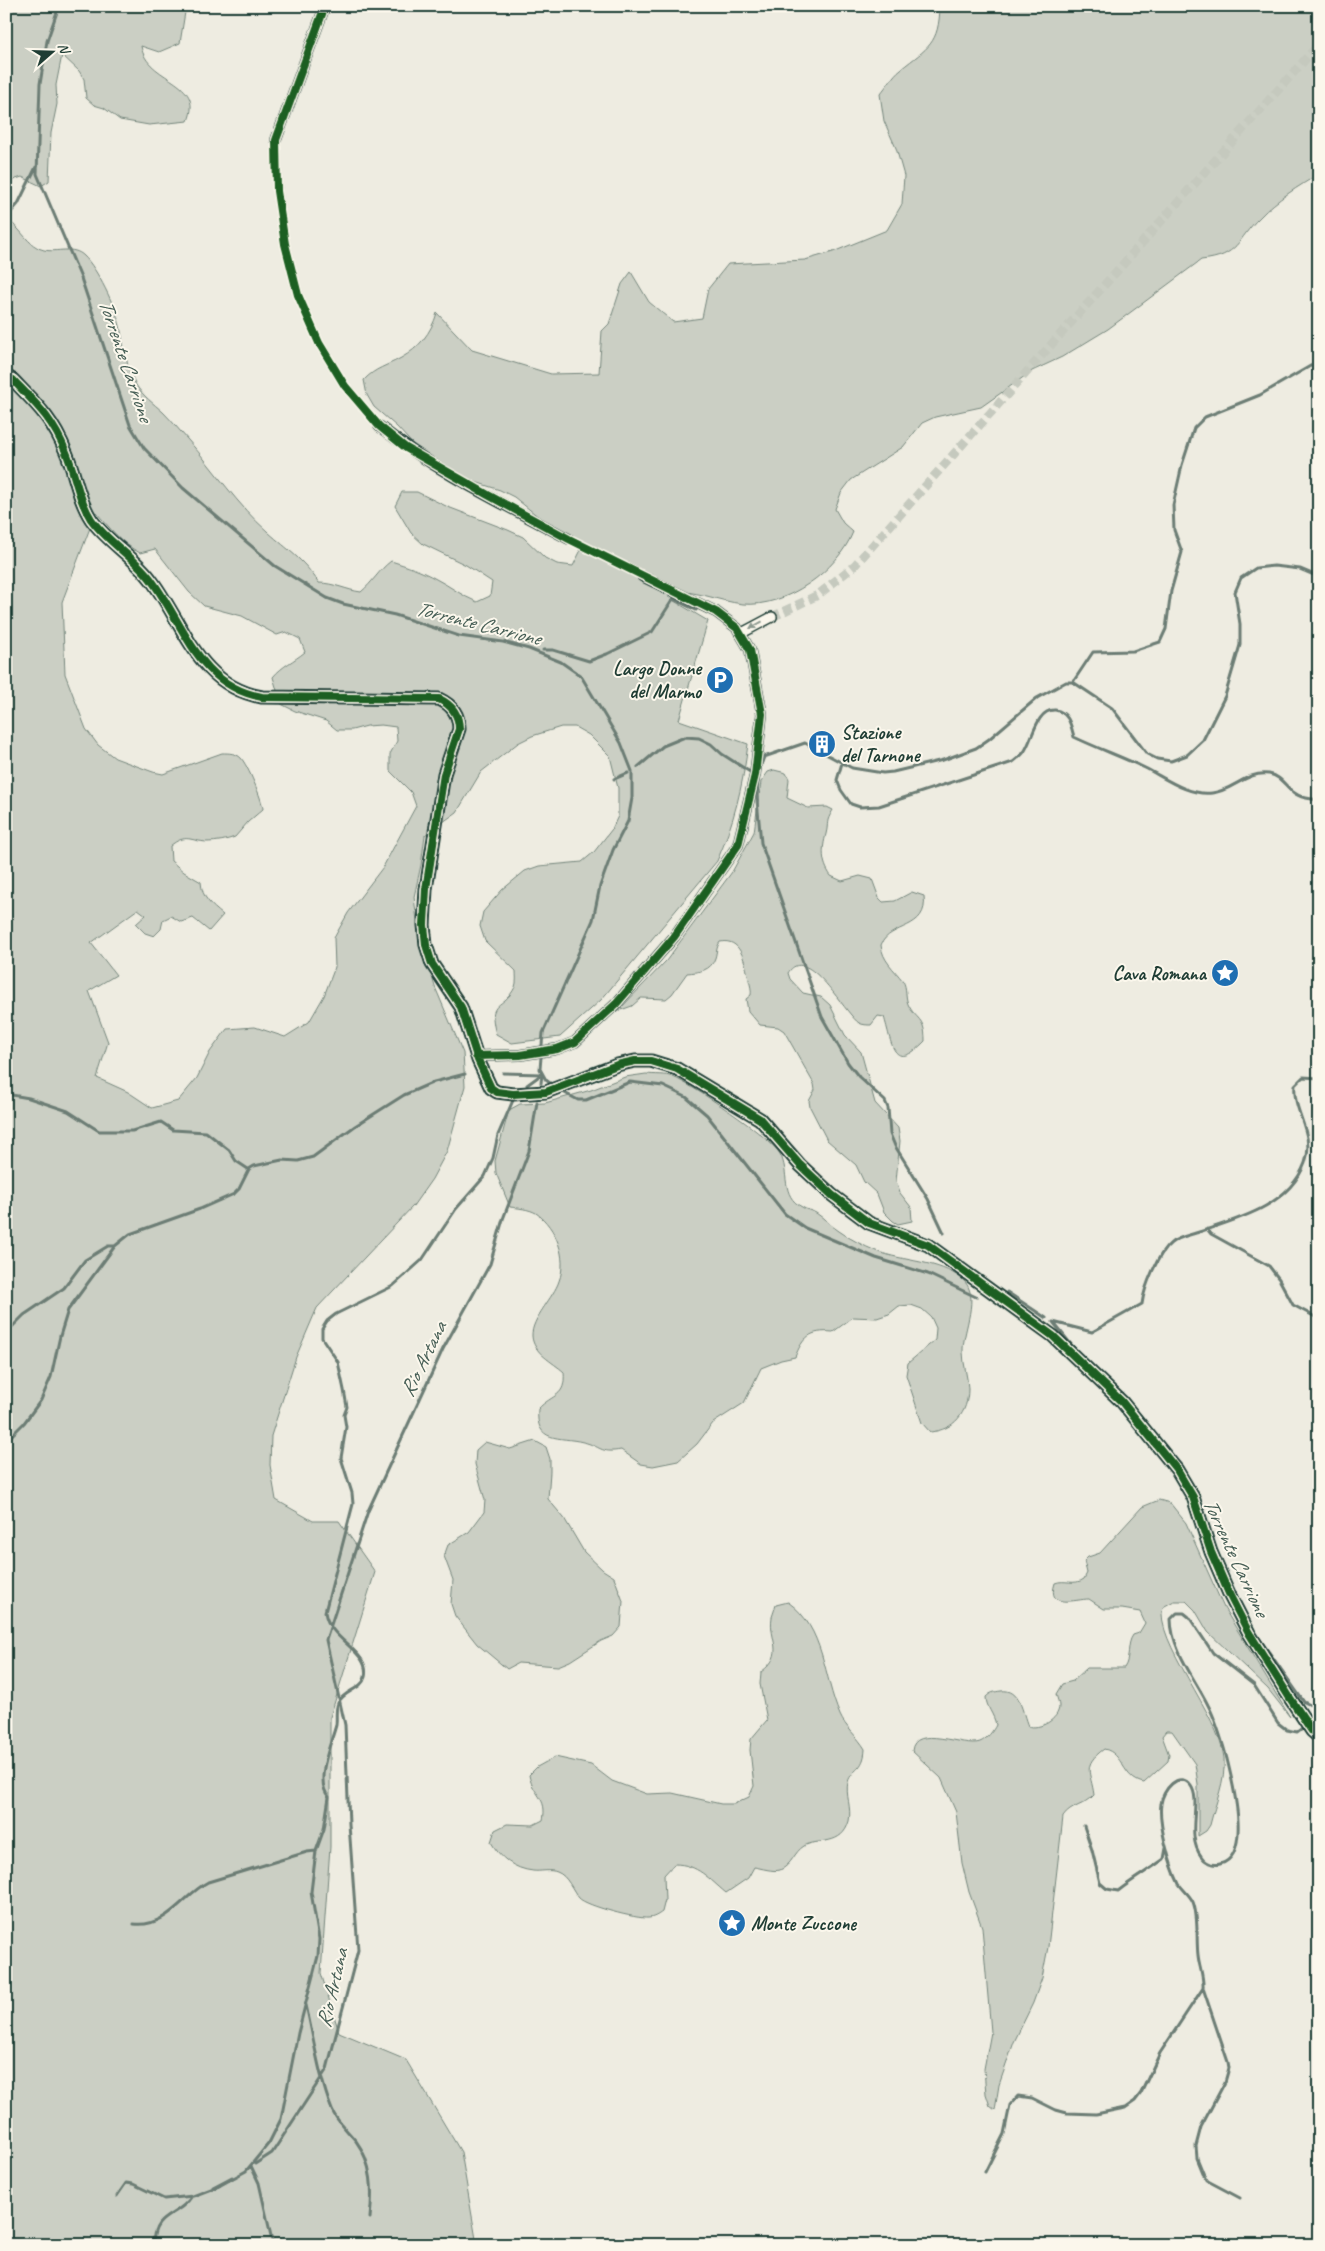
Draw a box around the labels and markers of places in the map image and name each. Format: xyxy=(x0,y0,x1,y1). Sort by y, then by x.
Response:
place label: Largo Donne del Marmo xyxy=(613,656,703,704)
parking icon: Largo Donne del Marmo xyxy=(705,665,735,695)
place label: Stazione del Tarnone xyxy=(841,720,922,768)
building icon: Stazione del Tarnone xyxy=(807,729,837,759)
place icon: Cava Romana xyxy=(1210,958,1240,988)
place label: Cava Romana xyxy=(1113,961,1208,986)
place icon: Monte Zuccone xyxy=(717,1908,747,1938)
place label: Monte Zuccone xyxy=(751,1911,857,1936)

